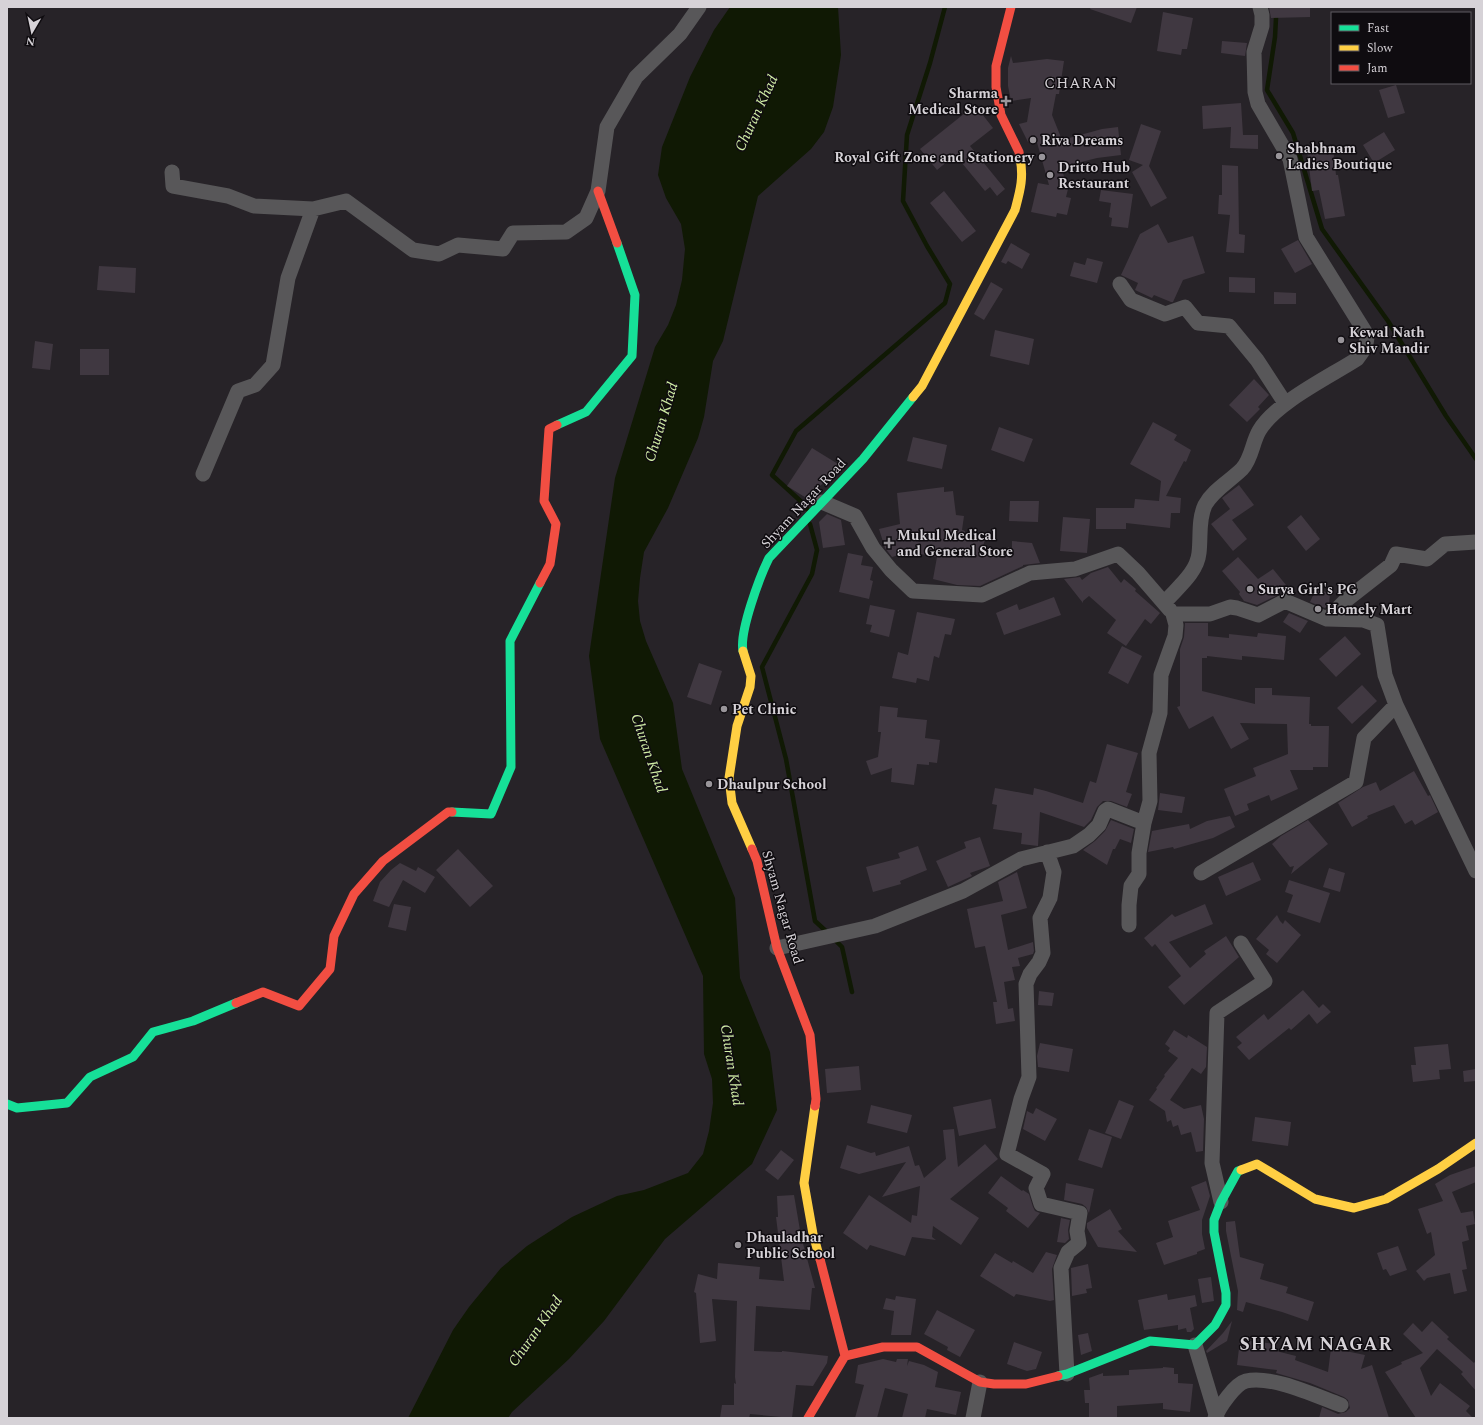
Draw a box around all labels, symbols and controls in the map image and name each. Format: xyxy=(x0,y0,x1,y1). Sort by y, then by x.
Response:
north arrow xyxy=(12,12,52,52)
legend xyxy=(1331,12,1471,84)
text: Fast xyxy=(1367,19,1389,38)
text: N xyxy=(25,32,36,50)
text: Slow xyxy=(1367,39,1393,58)
text: Jam xyxy=(1367,59,1388,78)
water label: Churan Khad xyxy=(729,71,784,155)
district label: CHARAN xyxy=(1044,72,1118,95)
place label: Sharma Medical Store xyxy=(908,83,999,120)
marker: Sharma Medical Store xyxy=(1001,96,1011,106)
place label: Riva Dreams xyxy=(1041,130,1123,151)
marker: Riva Dreams xyxy=(1028,135,1038,145)
place label: Shabhnam Ladies Boutique xyxy=(1287,138,1392,175)
place label: Royal Gift Zone and Stationery xyxy=(834,147,1035,168)
marker: Shabhnam Ladies Boutique xyxy=(1274,151,1284,161)
marker: Royal Gift Zone and Stationery xyxy=(1037,152,1047,162)
place label: Dritto Hub Restaurant xyxy=(1058,157,1130,194)
marker: Dritto Hub Restaurant xyxy=(1045,170,1055,180)
place label: Kewal Nath Shiv Mandir xyxy=(1349,322,1429,359)
marker: Kewal Nath Shiv Mandir xyxy=(1336,335,1346,345)
water label: Churan Khad xyxy=(638,379,685,465)
street label: Shyam Nagar Road xyxy=(756,453,851,553)
place label: Mukul Medical and General Store xyxy=(897,525,1013,562)
marker: Mukul Medical and General Store xyxy=(884,538,894,548)
place label: Surya Girl's PG xyxy=(1258,579,1357,600)
marker: Surya Girl's PG xyxy=(1245,584,1255,594)
place label: Homely Mart xyxy=(1326,599,1413,620)
marker: Homely Mart xyxy=(1313,604,1323,614)
place label: Pet Clinic xyxy=(732,699,797,720)
marker: Pet Clinic xyxy=(719,704,729,714)
water label: Churan Khad xyxy=(624,711,673,796)
place label: Dhaulpur School xyxy=(717,774,827,795)
marker: Dhaulpur School xyxy=(704,779,714,789)
street label: Shyam Nagar Road xyxy=(756,848,809,967)
water label: Churan Khad xyxy=(714,1023,749,1108)
place label: Dhauladhar Public School xyxy=(746,1227,836,1264)
marker: Dhauladhar Public School xyxy=(733,1240,743,1250)
water label: Churan Khad xyxy=(502,1291,569,1372)
district label: SHYAM NAGAR xyxy=(1239,1331,1393,1358)

